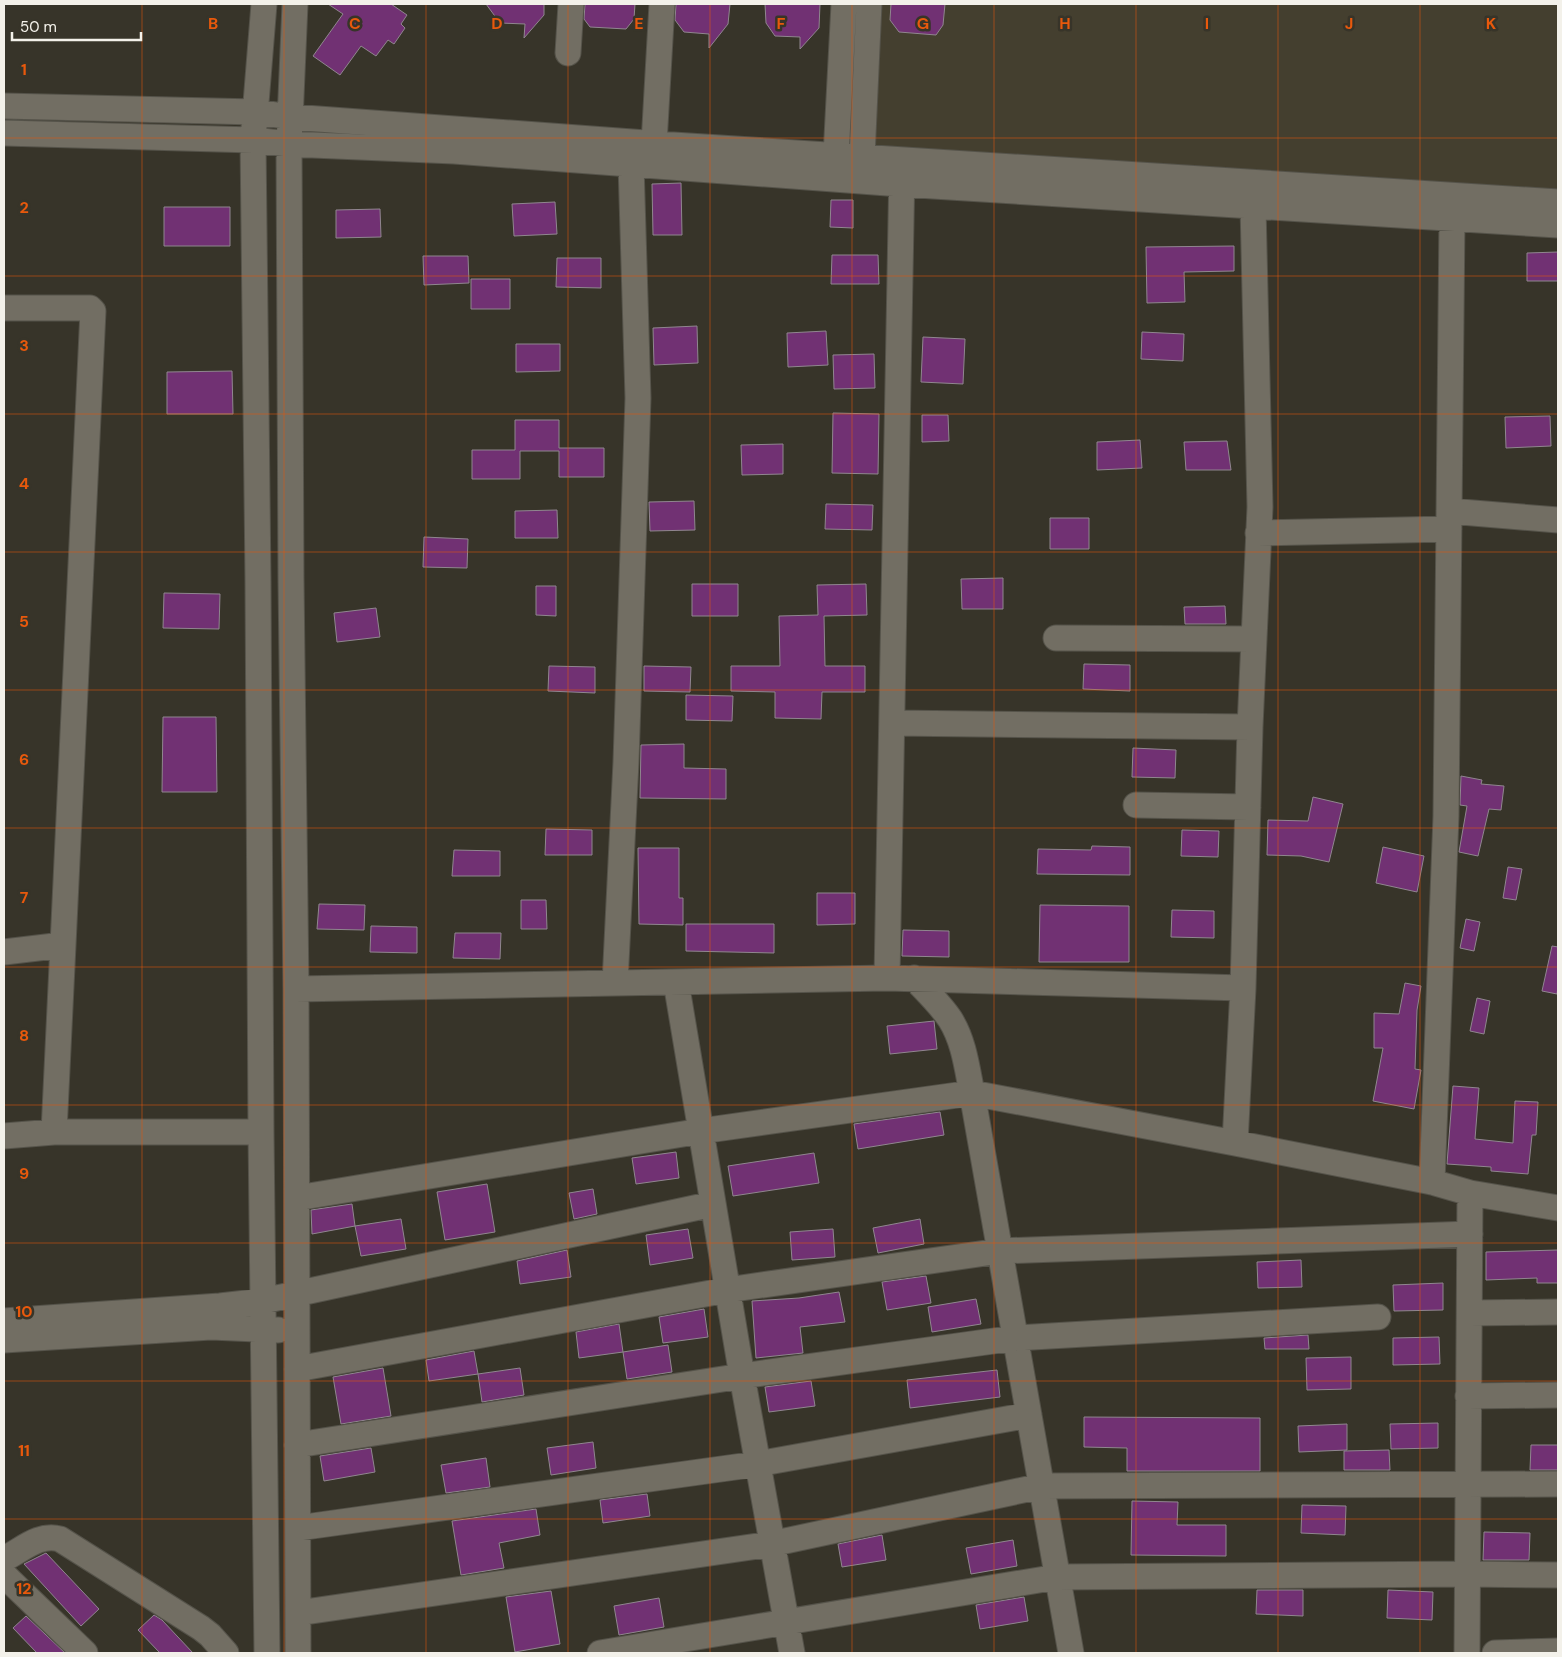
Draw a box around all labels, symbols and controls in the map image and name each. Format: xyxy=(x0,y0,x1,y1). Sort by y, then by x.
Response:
scale bar xyxy=(12,10,141,42)
text: B xyxy=(208,13,218,34)
text: C xyxy=(349,13,361,34)
text: D xyxy=(491,13,503,34)
text: E xyxy=(634,13,644,34)
text: F xyxy=(777,13,786,34)
text: G xyxy=(917,13,929,34)
text: H xyxy=(1059,13,1071,34)
text: I xyxy=(1205,13,1209,34)
text: J xyxy=(1345,13,1353,34)
text: K xyxy=(1486,13,1497,34)
text: 50 m xyxy=(20,17,57,37)
text: 1 xyxy=(21,59,27,80)
text: 2 xyxy=(19,197,29,218)
text: 3 xyxy=(19,335,29,356)
text: 4 xyxy=(19,473,29,494)
text: 5 xyxy=(19,611,29,632)
text: 6 xyxy=(19,749,29,770)
text: 7 xyxy=(20,887,29,908)
text: 8 xyxy=(19,1025,29,1046)
text: 9 xyxy=(19,1163,29,1184)
text: 10 xyxy=(15,1301,33,1322)
text: 11 xyxy=(18,1440,30,1461)
text: 12 xyxy=(16,1578,32,1599)

